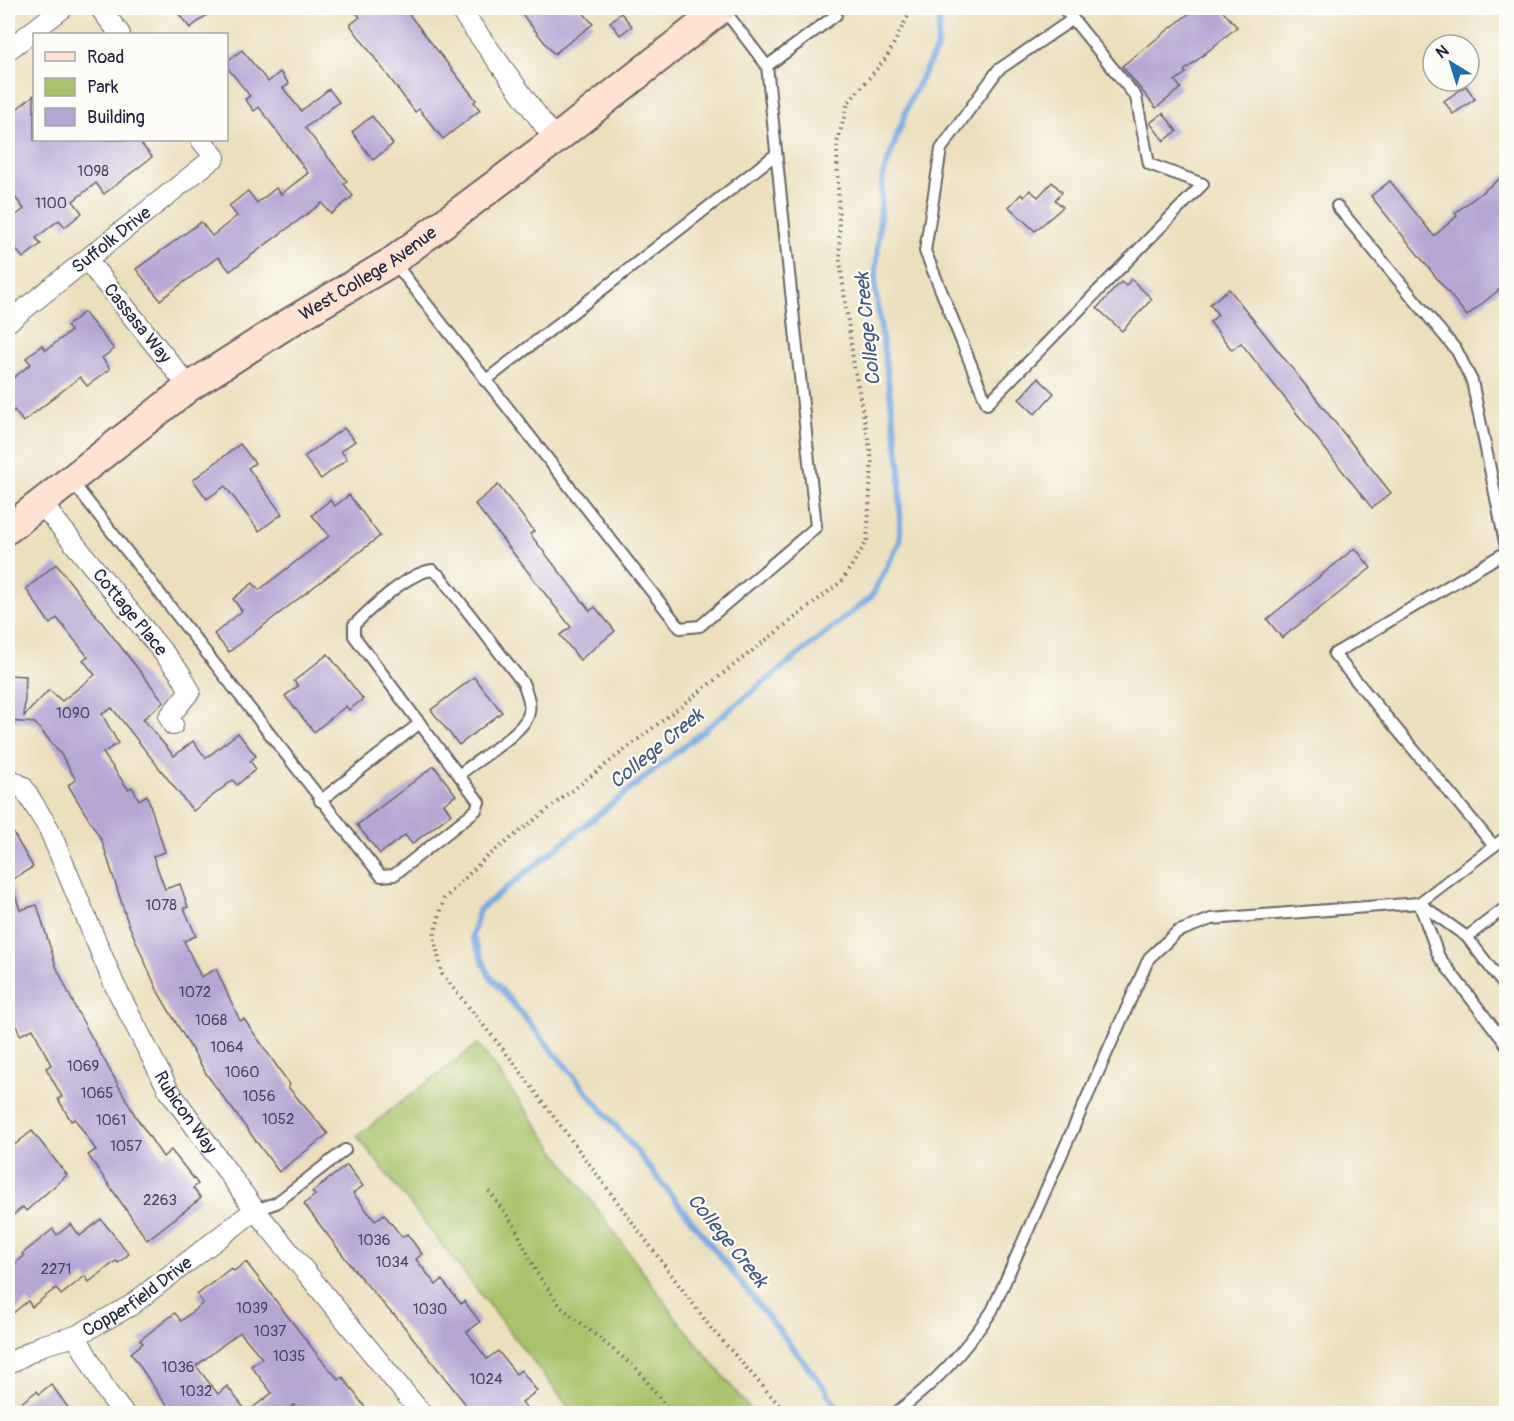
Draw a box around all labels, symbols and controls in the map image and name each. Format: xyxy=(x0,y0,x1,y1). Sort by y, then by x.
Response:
legend xyxy=(33,33,228,141)
north arrow xyxy=(1421,33,1481,93)
text: N xyxy=(1432,41,1453,63)
text: Road xyxy=(87,46,124,69)
text: Park xyxy=(87,76,119,99)
text: Building xyxy=(87,106,145,129)
house number: 1098 xyxy=(77,162,109,181)
house number: 1100 xyxy=(35,194,67,213)
street label: Suffolk Drive xyxy=(67,201,156,279)
street label: West College Avenue xyxy=(295,221,442,326)
water label: College Creek xyxy=(849,269,886,387)
street label: Cassasa Way xyxy=(98,279,176,368)
street label: Cottage Place xyxy=(87,564,172,661)
water label: College Creek xyxy=(604,702,710,794)
house number: 1090 xyxy=(56,704,90,723)
house number: 1078 xyxy=(145,896,177,915)
house number: 1072 xyxy=(179,983,211,1002)
house number: 1068 xyxy=(195,1011,228,1030)
house number: 1064 xyxy=(210,1038,244,1057)
house number: 1069 xyxy=(67,1057,99,1076)
house number: 1060 xyxy=(224,1063,260,1082)
street label: Rubicon Way xyxy=(149,1067,222,1159)
house number: 1065 xyxy=(81,1084,113,1103)
house number: 1056 xyxy=(243,1087,275,1106)
house number: 1052 xyxy=(262,1110,294,1129)
house number: 1061 xyxy=(96,1111,126,1130)
house number: 1057 xyxy=(110,1137,142,1156)
water label: College Creek xyxy=(682,1188,774,1294)
house number: 2263 xyxy=(143,1191,177,1210)
house number: 1036 xyxy=(357,1231,391,1250)
street label: Copperfield Drive xyxy=(78,1251,197,1342)
house number: 1034 xyxy=(375,1253,409,1272)
house number: 2271 xyxy=(41,1260,71,1279)
house number: 1039 xyxy=(236,1299,268,1318)
house number: 1030 xyxy=(413,1300,447,1319)
house number: 1037 xyxy=(254,1322,286,1341)
house number: 1035 xyxy=(273,1347,305,1366)
house number: 1036 xyxy=(161,1358,195,1377)
house number: 1024 xyxy=(469,1370,503,1389)
house number: 1032 xyxy=(180,1382,212,1401)

